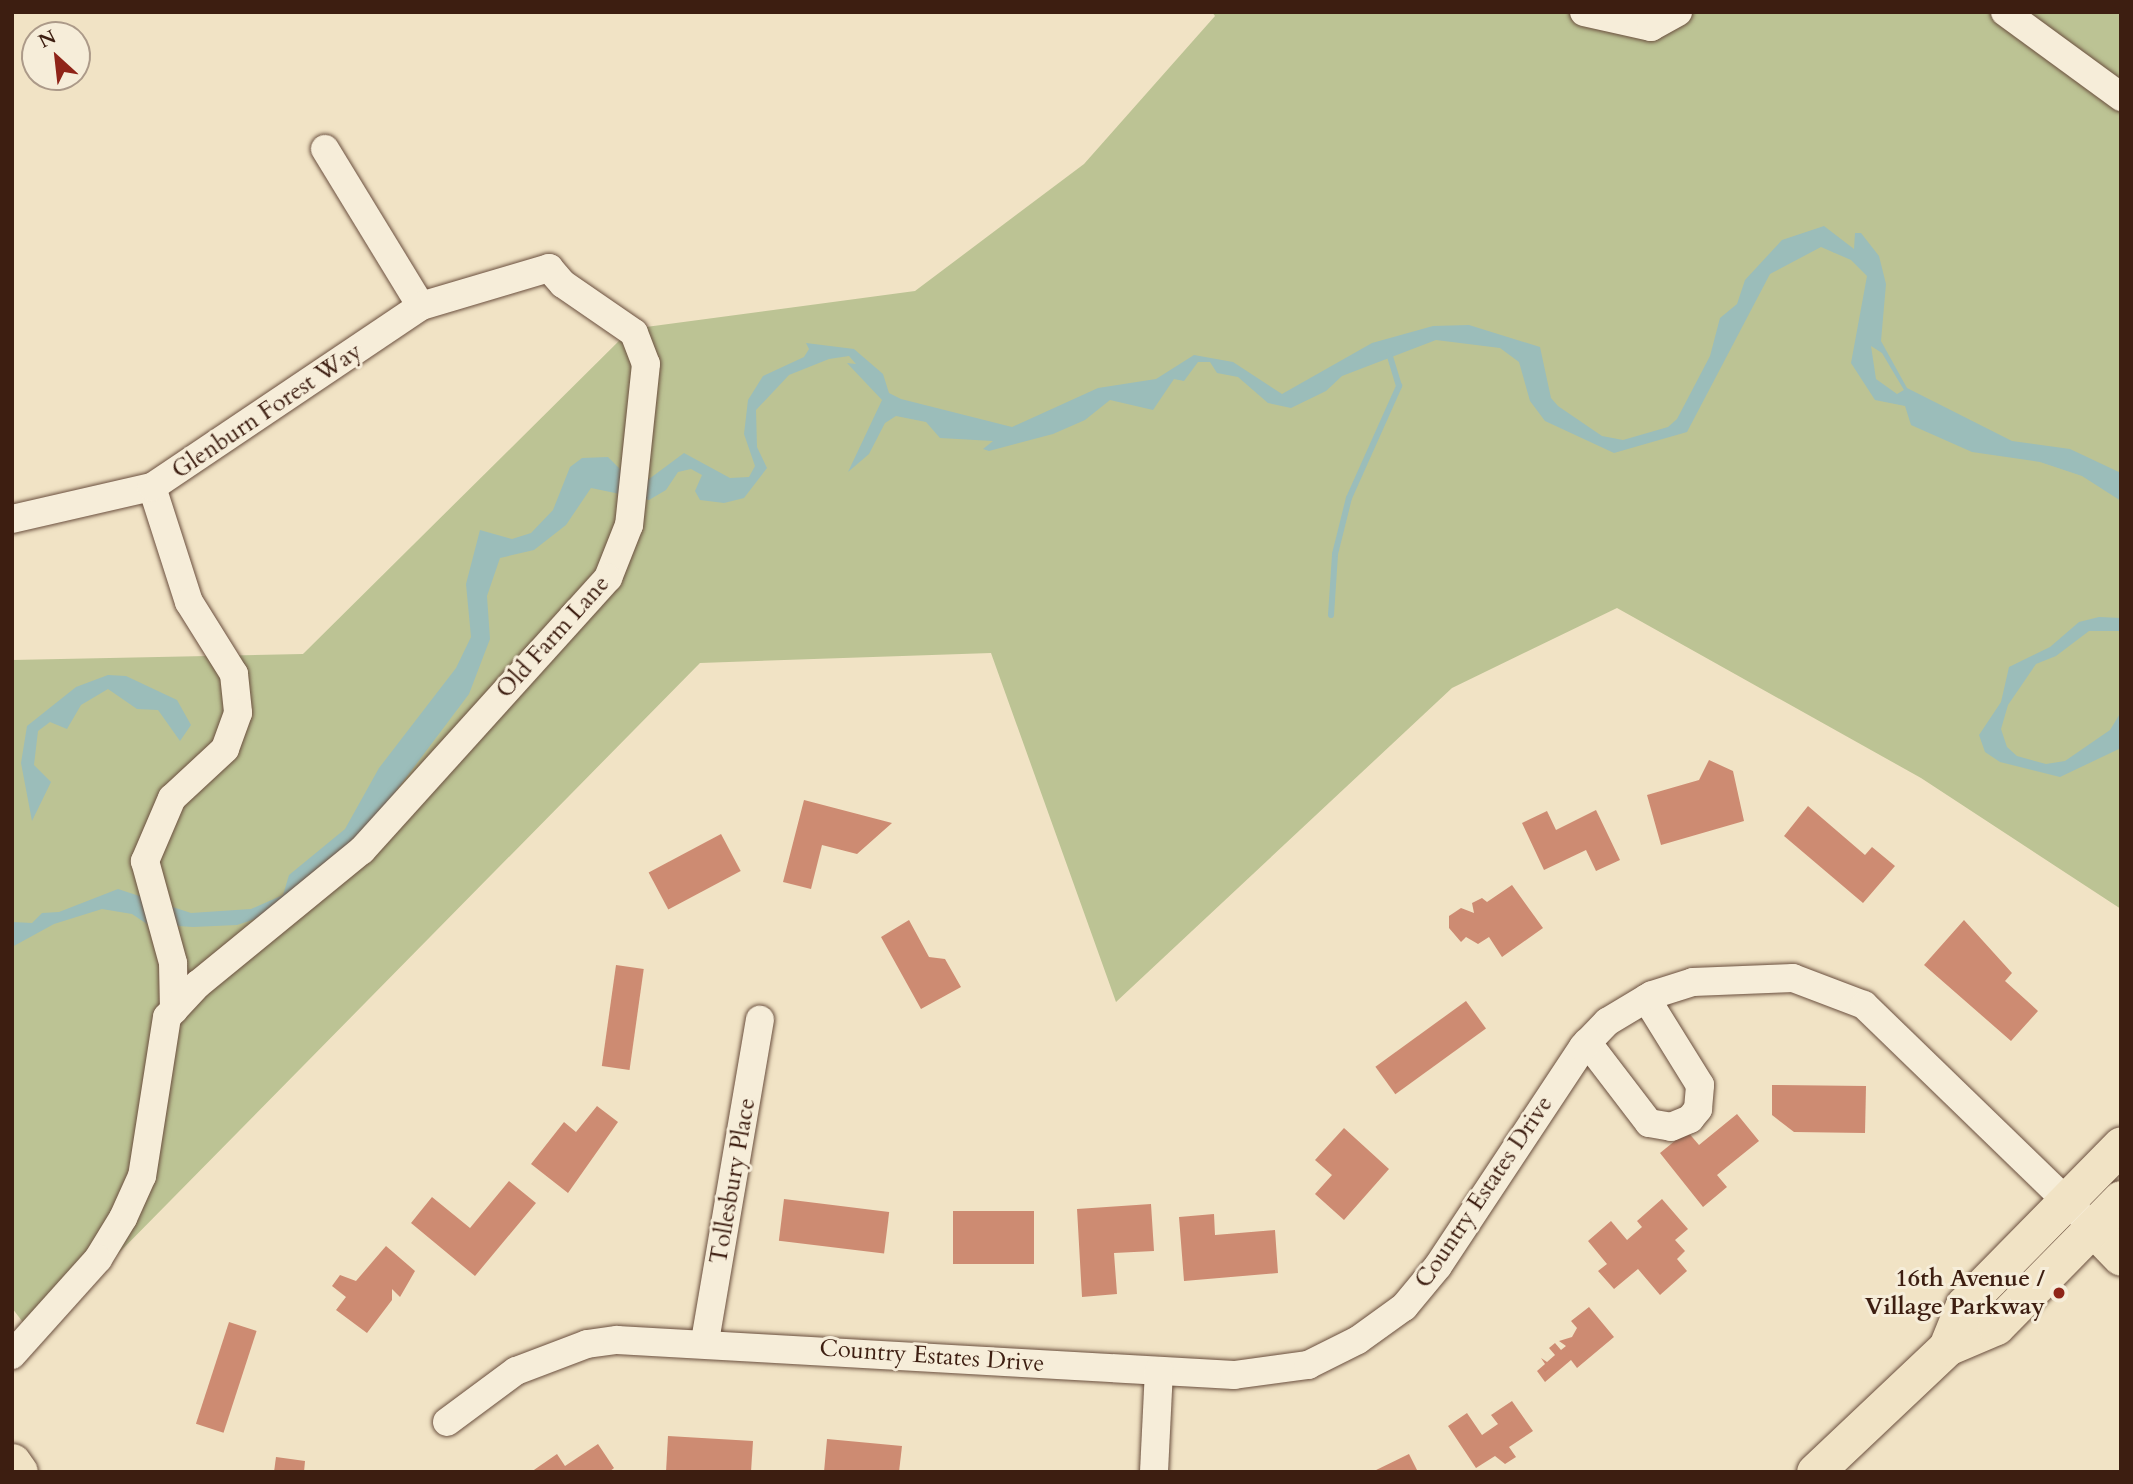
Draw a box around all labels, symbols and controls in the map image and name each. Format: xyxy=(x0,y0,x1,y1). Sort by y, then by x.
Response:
north arrow xyxy=(21,21,91,91)
text: N xyxy=(34,24,61,54)
street label: Glenburn Forest Way xyxy=(167,337,367,485)
street label: Old Farm Lane xyxy=(490,570,616,704)
street label: Country Estates Drive xyxy=(1409,1091,1559,1293)
street label: Tollesbury Place xyxy=(704,1096,762,1266)
place label: 16th Avenue / Village Parkway xyxy=(1865,1265,2045,1321)
marker: 16th Avenue / Village Parkway xyxy=(2051,1285,2067,1301)
street label: Country Estates Drive xyxy=(819,1334,1045,1378)

